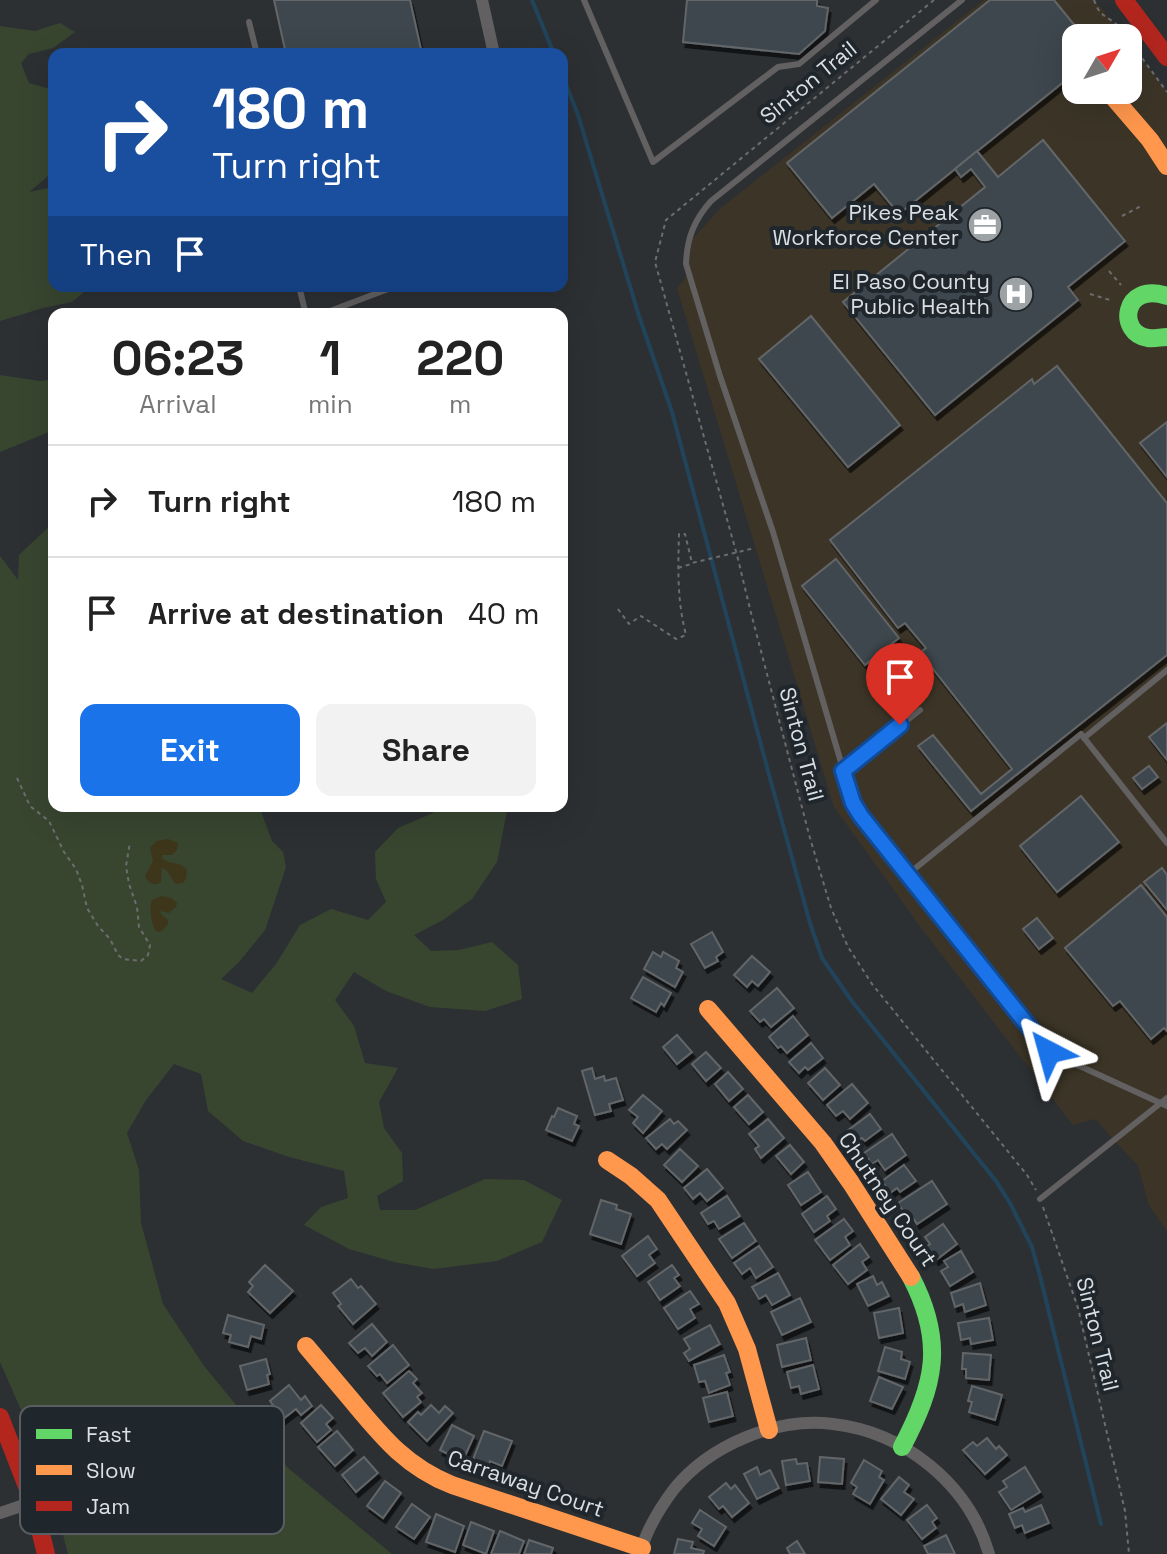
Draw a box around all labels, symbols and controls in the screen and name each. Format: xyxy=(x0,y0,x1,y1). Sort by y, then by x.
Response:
north arrow xyxy=(1062,24,1142,104)
map controls xyxy=(1062,24,1142,104)
street label: Sinton Trail xyxy=(754,34,862,130)
text: 180 m xyxy=(212,73,369,144)
icon: right xyxy=(80,80,184,184)
text: Turn right xyxy=(212,143,381,189)
place label: Pikes Peak Workforce Center xyxy=(772,198,959,251)
office icon: Pikes Peak Workforce Center xyxy=(966,206,1004,244)
icon: arrive xyxy=(168,232,212,276)
text: Then xyxy=(80,235,152,274)
place label: El Paso County Public Health xyxy=(832,267,990,320)
hospital icon: El Paso County Public Health xyxy=(997,275,1035,313)
text: 06:23 xyxy=(112,328,244,389)
text: 1 xyxy=(319,328,341,389)
text: 220 xyxy=(416,328,504,389)
text: Arrival xyxy=(139,387,217,421)
text: min xyxy=(308,387,353,421)
text: m xyxy=(449,387,471,421)
icon: right xyxy=(80,479,124,523)
text: Turn right xyxy=(148,482,291,521)
text: 180 m xyxy=(452,482,536,521)
icon: arrive xyxy=(80,591,124,635)
text: Arrive at destination xyxy=(148,594,444,633)
text: 40 m xyxy=(468,594,540,633)
pin xyxy=(866,643,934,725)
icon: arrive xyxy=(878,655,922,699)
street label: Sinton Trail xyxy=(773,684,831,804)
button: Exit xyxy=(80,704,300,796)
button: Share xyxy=(316,704,536,796)
position arrow xyxy=(1007,1010,1091,1094)
street label: Chutney Court xyxy=(833,1126,943,1272)
street label: Sinton Trail xyxy=(1070,1274,1126,1394)
legend xyxy=(20,1406,284,1534)
text: Fast xyxy=(86,1420,132,1448)
street label: Carraway Court xyxy=(444,1443,608,1523)
text: Slow xyxy=(86,1456,136,1484)
text: Jam xyxy=(86,1492,130,1520)

